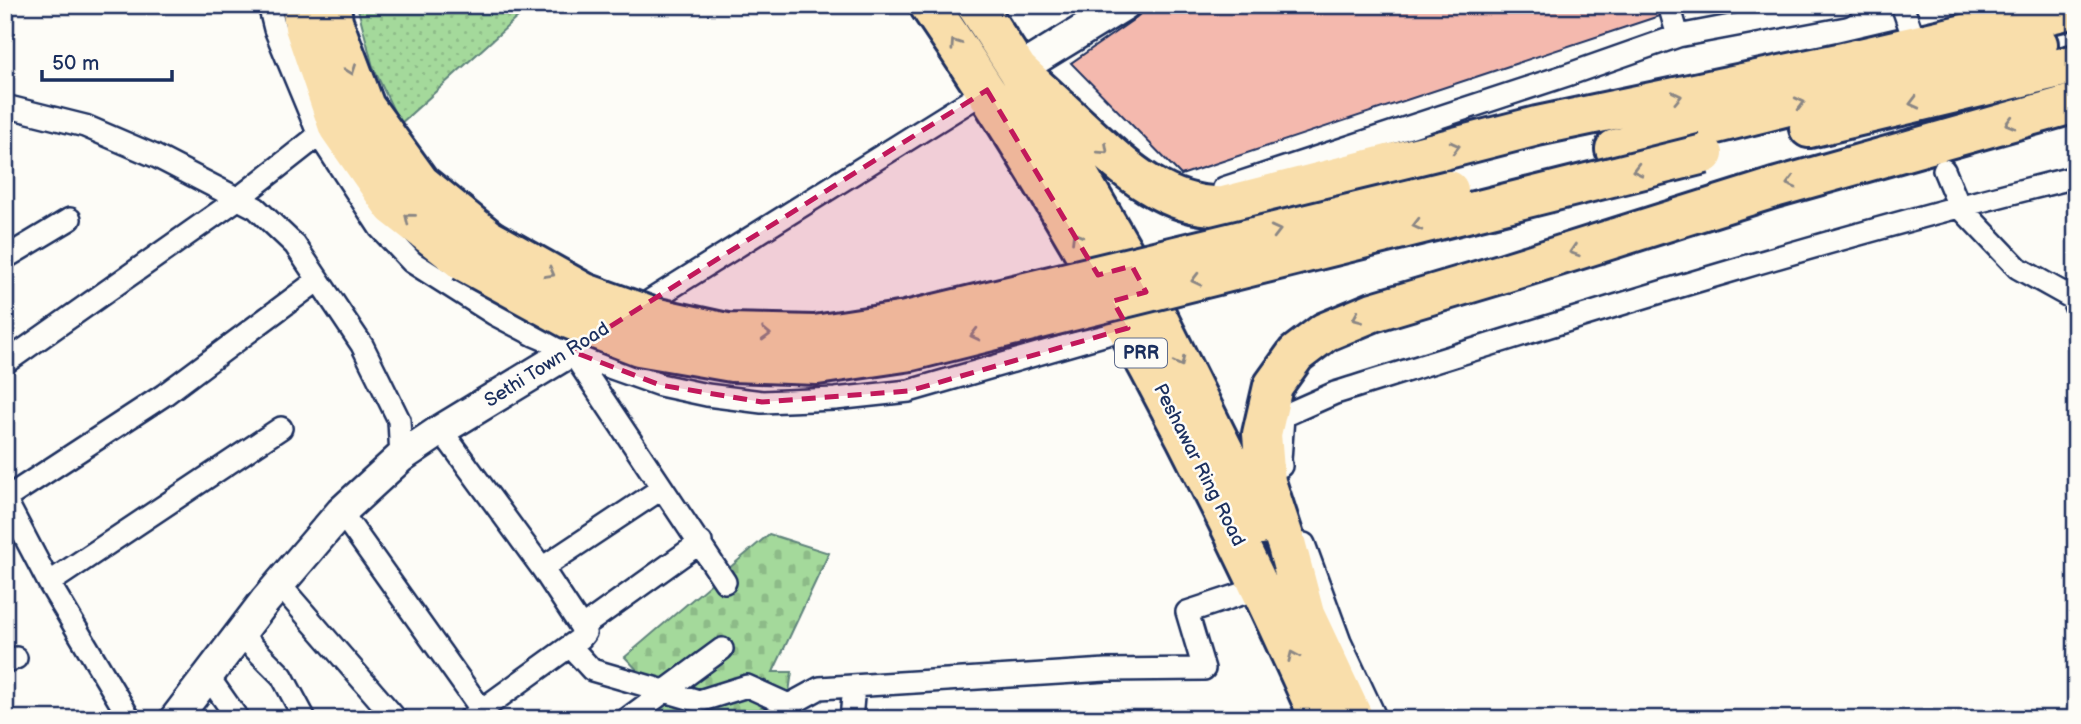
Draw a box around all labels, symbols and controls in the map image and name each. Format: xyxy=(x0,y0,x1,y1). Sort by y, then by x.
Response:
scale bar xyxy=(42,38,172,82)
one-way arrow xyxy=(951,39,964,52)
text: 50 m xyxy=(52,51,99,76)
one-way arrow xyxy=(343,64,357,76)
one-way arrow xyxy=(1671,91,1683,106)
one-way arrow xyxy=(1908,95,1920,109)
one-way arrow xyxy=(1794,97,1806,111)
one-way arrow xyxy=(2005,114,2017,129)
one-way arrow xyxy=(1096,141,1109,154)
one-way arrow xyxy=(1449,141,1461,155)
one-way arrow xyxy=(1631,162,1643,176)
one-way arrow xyxy=(1785,175,1797,189)
one-way arrow xyxy=(405,214,417,227)
one-way arrow xyxy=(1411,217,1423,231)
one-way arrow xyxy=(1270,225,1282,240)
one-way arrow xyxy=(1071,231,1084,244)
one-way arrow xyxy=(1568,243,1581,257)
one-way arrow xyxy=(543,265,555,278)
one-way arrow xyxy=(1190,272,1202,286)
one-way arrow xyxy=(1352,310,1364,324)
street label: Sethi Town Road xyxy=(480,317,614,413)
one-way arrow xyxy=(762,326,772,342)
one-way arrow xyxy=(969,327,981,341)
road number: PRR xyxy=(1115,338,1167,368)
one-way arrow xyxy=(1172,355,1186,367)
street label: Peshawar Ring Road xyxy=(1148,380,1250,550)
one-way arrow xyxy=(1287,651,1301,664)

